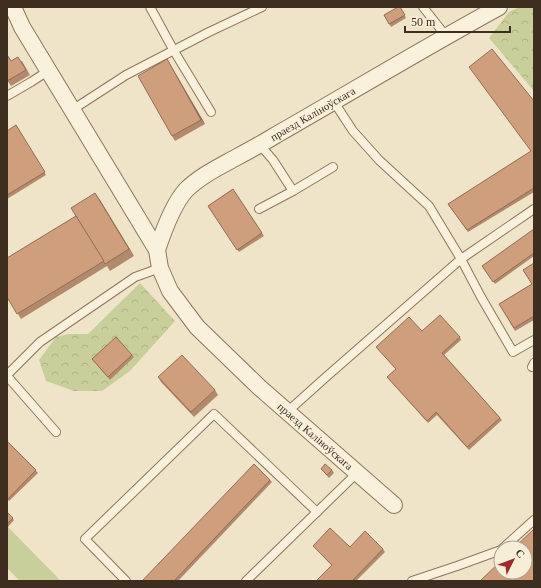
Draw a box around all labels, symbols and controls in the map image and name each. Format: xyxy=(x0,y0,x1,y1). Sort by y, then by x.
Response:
scale bar xyxy=(405,8,510,34)
text: 50 m xyxy=(411,15,436,29)
street label: праезд Каліноўскага xyxy=(268,84,357,143)
street label: праезд Каліноўскага xyxy=(275,400,355,472)
north arrow xyxy=(493,540,533,580)
text: С xyxy=(513,546,528,560)

